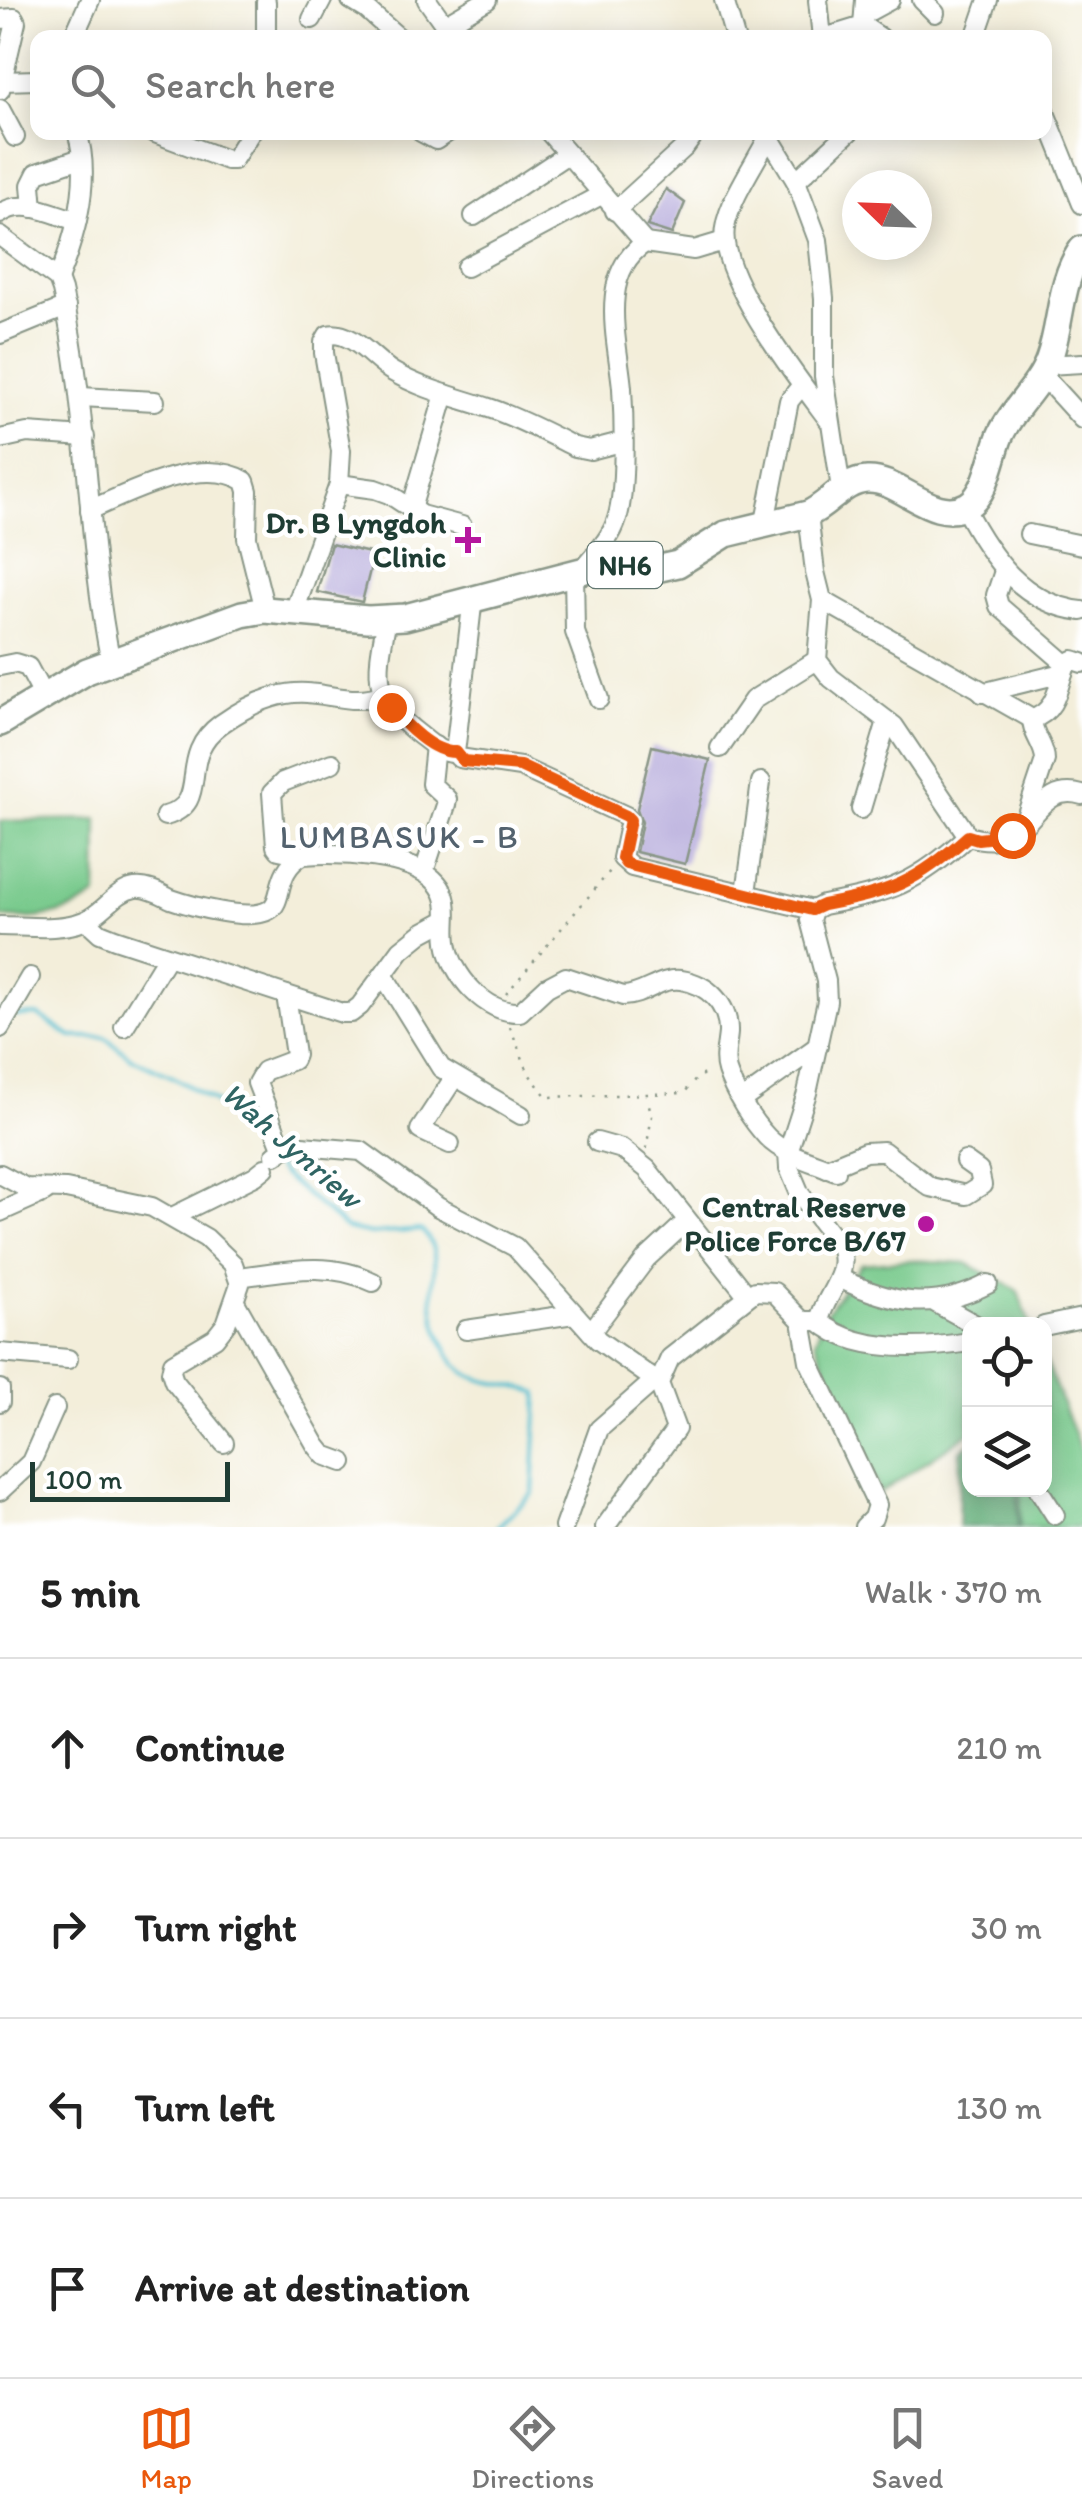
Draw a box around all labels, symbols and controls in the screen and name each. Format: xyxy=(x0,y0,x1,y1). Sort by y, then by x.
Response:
search box xyxy=(30,30,1052,140)
icon: search xyxy=(65,58,120,113)
text: Search here xyxy=(145,62,336,108)
north arrow xyxy=(842,170,932,260)
place label: Dr. B Lyngdoh Clinic xyxy=(265,504,447,575)
marker: Dr. B Lyngdoh Clinic xyxy=(455,527,481,553)
road number: NH6 xyxy=(588,542,662,588)
route end xyxy=(369,685,415,731)
route start xyxy=(990,813,1036,859)
district label: LUMBASUK - B xyxy=(280,818,520,856)
water label: Wah Jynriew xyxy=(214,1074,372,1218)
place label: Central Reserve Police Force B/67 xyxy=(684,1188,906,1259)
marker: Central Reserve Police Force B/67 xyxy=(915,1213,937,1235)
map controls xyxy=(962,1317,1052,1497)
button: locate xyxy=(962,1317,1052,1407)
button: layers xyxy=(962,1407,1052,1497)
scale bar xyxy=(30,1457,230,1502)
text: 100 m xyxy=(45,1462,122,1496)
text: 5 min xyxy=(40,1567,140,1618)
text: Walk · 370 m xyxy=(865,1573,1042,1611)
icon: ahead xyxy=(40,1721,95,1776)
text: Continue xyxy=(135,1725,285,1771)
text: 210 m xyxy=(956,1729,1042,1767)
icon: right xyxy=(40,1901,95,1956)
text: Turn right xyxy=(135,1905,297,1951)
text: 30 m xyxy=(971,1909,1042,1947)
icon: left xyxy=(40,2081,95,2136)
text: Turn left xyxy=(135,2085,275,2131)
text: 130 m xyxy=(956,2089,1042,2127)
icon: arrive xyxy=(40,2261,95,2316)
text: Arrive at destination xyxy=(135,2265,470,2311)
tab: Map xyxy=(139,2401,194,2495)
tab: Directions xyxy=(471,2401,594,2495)
tab: Saved xyxy=(872,2401,943,2495)

